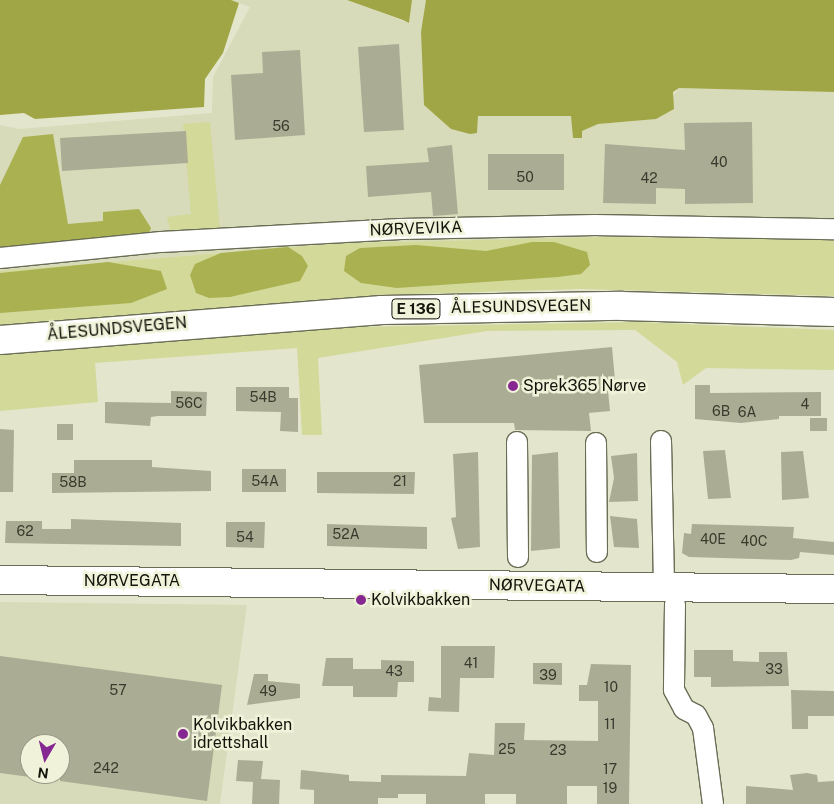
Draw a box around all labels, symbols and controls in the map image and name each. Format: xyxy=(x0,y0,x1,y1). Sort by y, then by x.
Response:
house number: 56 xyxy=(272,118,290,134)
house number: 40 xyxy=(710,154,728,170)
house number: 50 xyxy=(516,169,534,185)
house number: 42 xyxy=(640,170,658,186)
street label: NØRVEVIKA xyxy=(369,218,463,240)
road number: E 136 xyxy=(391,296,441,322)
street label: ÅLESUNDSVEGEN xyxy=(451,296,591,318)
street label: ÅLESUNDSVEGEN xyxy=(46,313,188,345)
place label: Sprek365 Nørve xyxy=(523,376,646,396)
marker: Sprek365 Nørve xyxy=(507,380,519,392)
house number: 54B xyxy=(249,389,277,405)
house number: 56C xyxy=(175,395,203,411)
house number: 4 xyxy=(801,396,809,412)
house number: 6B xyxy=(712,403,730,419)
house number: 6A xyxy=(738,404,756,420)
house number: 54A xyxy=(251,473,279,489)
house number: 21 xyxy=(393,473,407,489)
house number: 58B xyxy=(59,474,87,490)
house number: 62 xyxy=(16,523,34,539)
house number: 52A xyxy=(332,526,360,542)
house number: 54 xyxy=(236,529,254,545)
house number: 40E xyxy=(700,531,726,547)
house number: 40C xyxy=(740,533,768,549)
street label: NØRVEGATA xyxy=(84,571,180,591)
street label: NØRVEGATA xyxy=(489,576,585,596)
place label: Kolvikbakken xyxy=(371,590,470,610)
marker: Kolvikbakken xyxy=(355,594,367,606)
house number: 41 xyxy=(464,655,478,671)
house number: 33 xyxy=(765,661,783,677)
house number: 43 xyxy=(385,663,403,679)
house number: 39 xyxy=(539,667,557,683)
house number: 10 xyxy=(604,679,618,695)
house number: 57 xyxy=(109,682,127,698)
house number: 49 xyxy=(259,683,277,699)
place label: Kolvikbakken idrettshall xyxy=(193,715,292,753)
house number: 11 xyxy=(604,716,616,732)
marker: Kolvikbakken idrettshall xyxy=(177,728,189,740)
north arrow xyxy=(20,734,70,784)
house number: 25 xyxy=(498,741,516,757)
house number: 23 xyxy=(549,742,567,758)
house number: 242 xyxy=(93,760,119,776)
house number: 17 xyxy=(603,761,617,777)
text: N xyxy=(37,764,50,782)
house number: 19 xyxy=(603,780,617,796)

